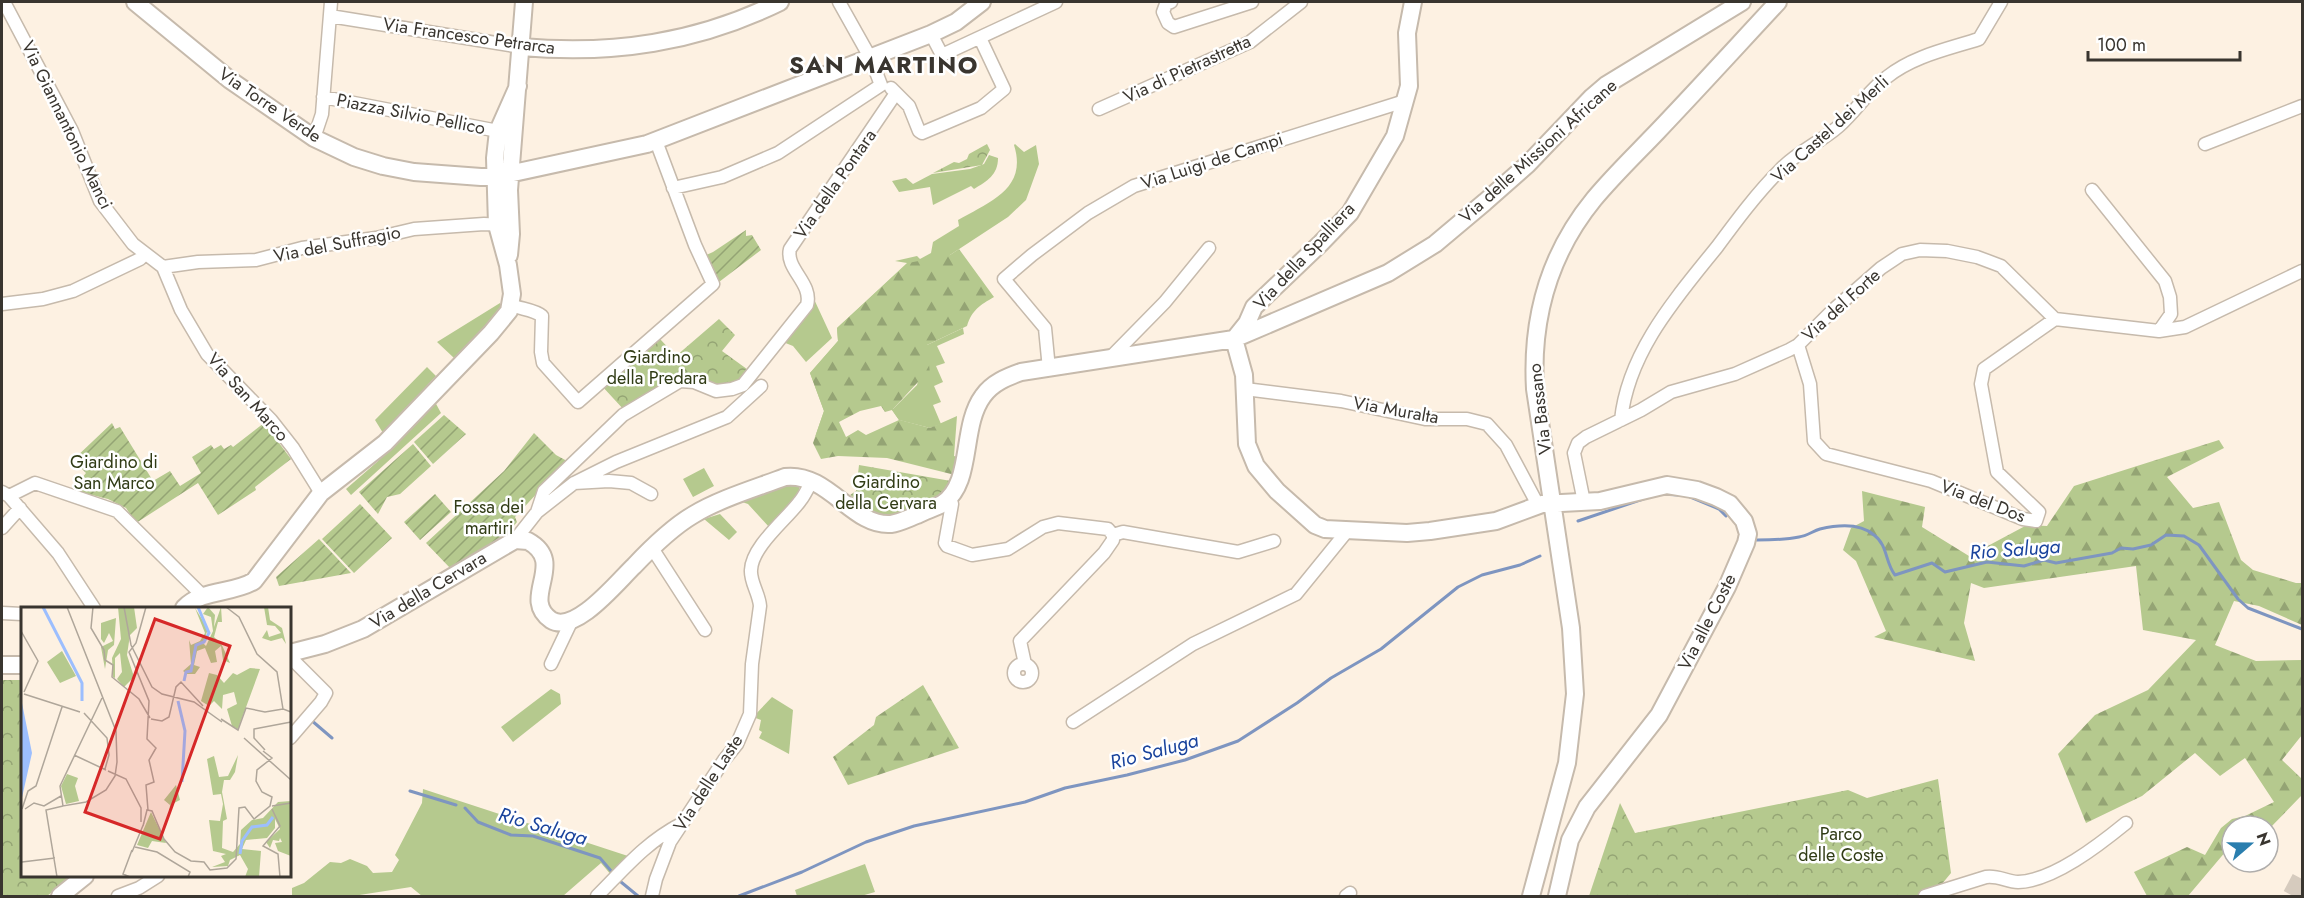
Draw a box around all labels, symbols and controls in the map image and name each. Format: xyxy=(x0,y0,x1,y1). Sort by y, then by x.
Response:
street label: Via Francesco Petrarca xyxy=(381,11,557,61)
scale bar xyxy=(2088,24,2240,62)
street label: Via di Pietrastretta xyxy=(1119,28,1255,110)
text: 100 m xyxy=(2097,32,2146,58)
street label: Via Giannantonio Manci xyxy=(15,36,119,214)
district label: SAN MARTINO xyxy=(789,47,979,82)
street label: Via Torre Verde xyxy=(213,61,327,149)
street label: Via Castel dei Merli xyxy=(1765,69,1895,189)
street label: Via delle Missioni Africane xyxy=(1453,73,1623,229)
street label: Piazza Silvio Pellico xyxy=(334,87,488,141)
street label: Via della Pontara xyxy=(787,124,883,244)
street label: Via Luigi de Campi xyxy=(1138,126,1286,196)
street label: Via della Spalliera xyxy=(1247,197,1361,315)
street label: Via del Suffragio xyxy=(271,219,403,269)
street label: Via del Forte xyxy=(1796,263,1886,347)
park label: Giardino della Predara xyxy=(607,344,707,391)
street label: Via San Marco xyxy=(201,347,295,447)
street label: Via Bassano xyxy=(1521,362,1558,456)
street label: Via Muralta xyxy=(1351,390,1441,430)
park label: Giardino di San Marco xyxy=(70,449,158,496)
park label: Giardino della Cervara xyxy=(835,469,937,516)
street label: Via del Dos xyxy=(1937,473,2029,529)
park label: Fossa dei martiri xyxy=(453,494,525,541)
water label: Rio Saluga xyxy=(1969,532,2061,567)
street label: Via della Cervara xyxy=(365,545,491,635)
street label: Via alle Coste xyxy=(1672,569,1742,675)
inset map xyxy=(21,607,291,877)
water label: Rio Saluga xyxy=(1106,726,1202,777)
street label: Via delle Laste xyxy=(667,729,749,837)
water label: Rio Saluga xyxy=(495,800,591,853)
north arrow xyxy=(2220,814,2280,874)
park label: Parco delle Coste xyxy=(1798,821,1884,868)
text: N xyxy=(2251,829,2277,849)

